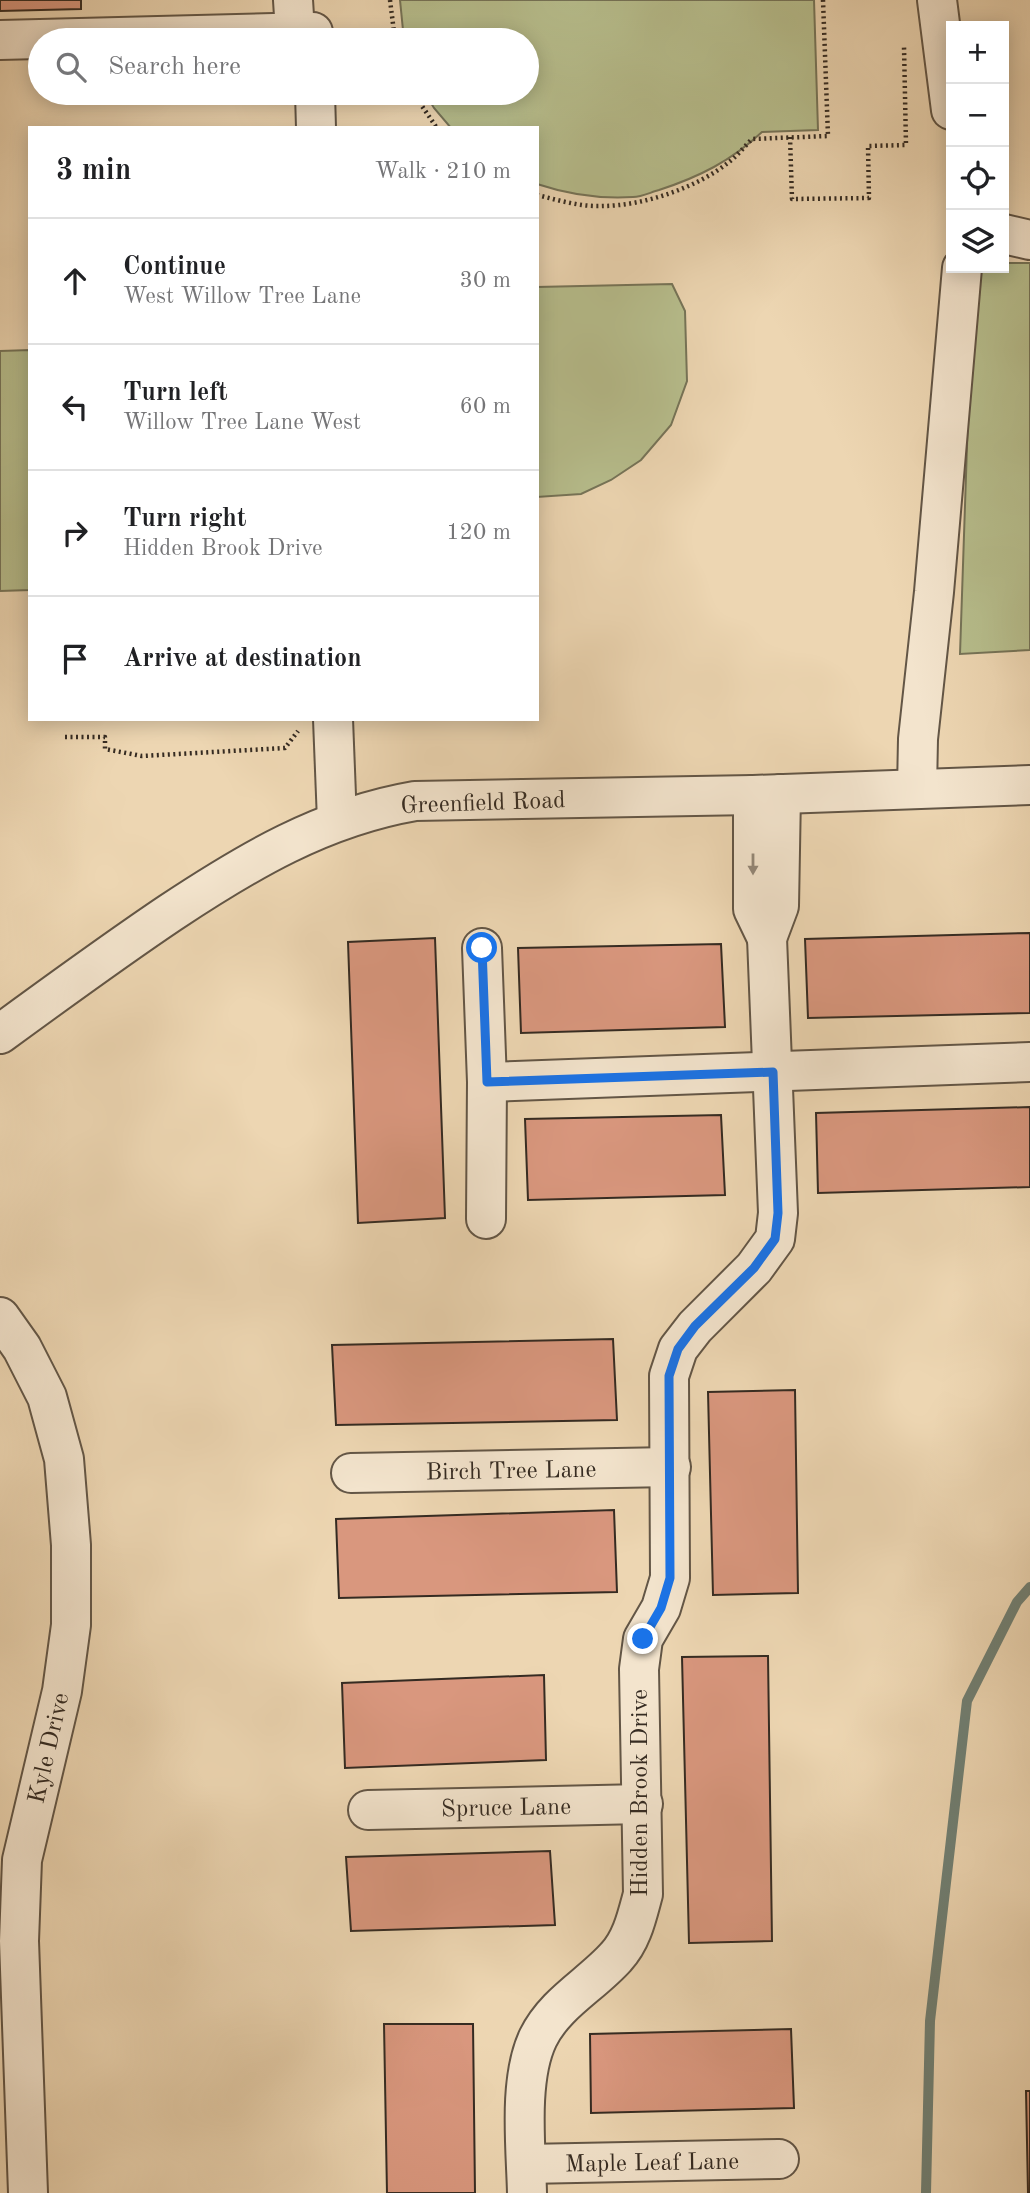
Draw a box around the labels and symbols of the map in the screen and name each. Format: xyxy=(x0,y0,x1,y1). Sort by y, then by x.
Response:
street label: Greenfield Road xyxy=(400,789,566,819)
one-way arrow xyxy=(747,853,759,875)
route start xyxy=(466,932,497,963)
street label: Birch Tree Lane xyxy=(425,1459,597,1485)
route end xyxy=(627,1623,658,1654)
street label: Hidden Brook Drive xyxy=(629,1689,653,1897)
street label: Kyle Drive xyxy=(26,1691,74,1806)
street label: Spruce Lane xyxy=(441,1796,571,1822)
street label: Maple Leaf Lane xyxy=(565,2150,739,2178)

